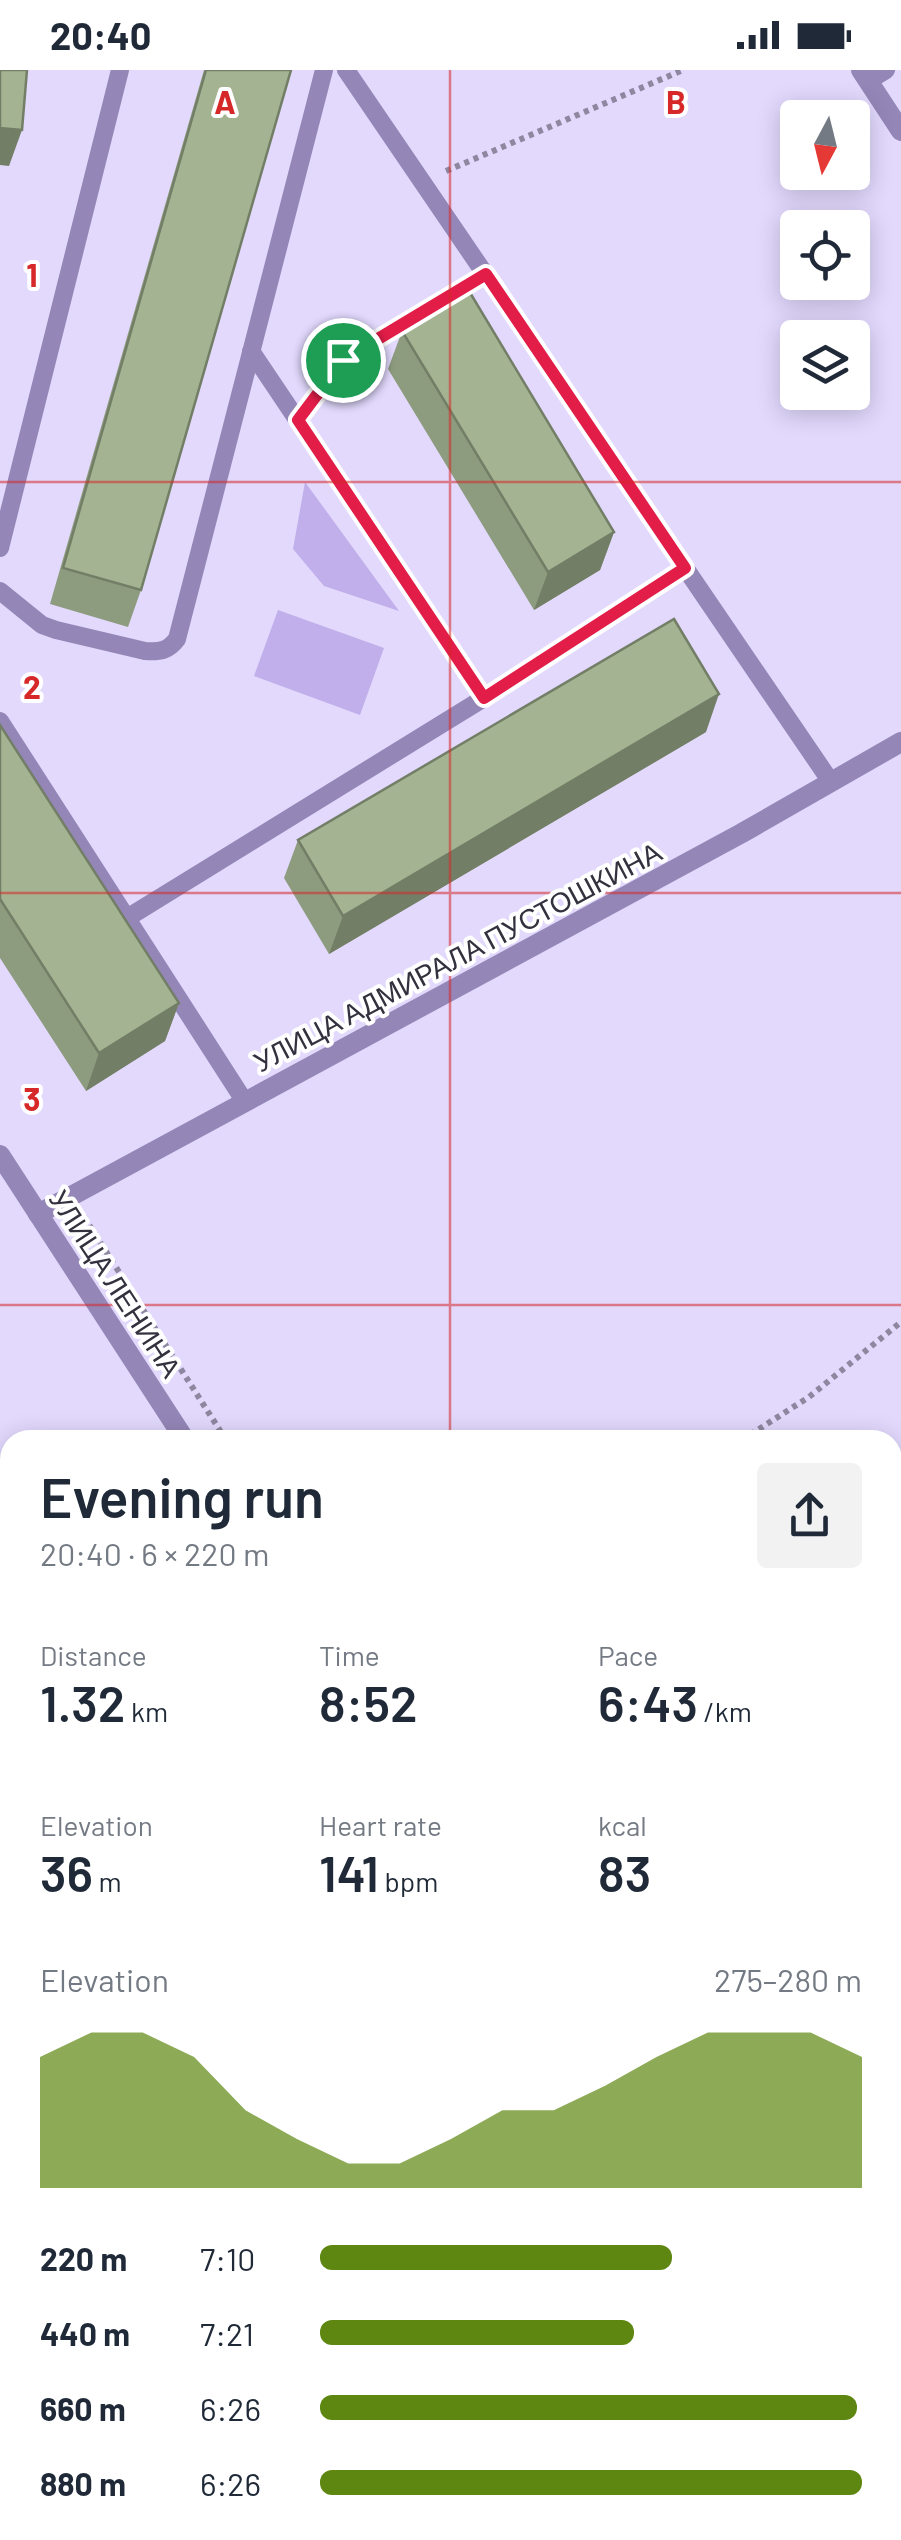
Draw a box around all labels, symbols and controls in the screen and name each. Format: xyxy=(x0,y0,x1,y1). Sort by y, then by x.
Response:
text: 20:40 xyxy=(50,12,151,58)
text: A xyxy=(214,82,236,120)
text: B xyxy=(666,82,686,120)
north arrow xyxy=(780,100,870,190)
map controls xyxy=(780,100,870,410)
button: locate xyxy=(780,210,870,300)
text: 1 xyxy=(26,255,38,293)
pin xyxy=(301,318,386,403)
button: layers xyxy=(780,320,870,410)
icon: arrive xyxy=(316,333,371,388)
text: 2 xyxy=(23,667,41,705)
street label: УЛИЦА АДМИРАЛА ПУСТОШКИНА xyxy=(247,834,667,1078)
text: 3 xyxy=(23,1079,41,1117)
street label: УЛИЦА ЛЕНИНА xyxy=(43,1183,189,1383)
text: Evening run xyxy=(40,1463,324,1529)
button: share xyxy=(757,1463,862,1568)
text: 20:40 · 6 × 220 m xyxy=(40,1534,269,1572)
text: Distance xyxy=(40,1638,147,1672)
text: Time xyxy=(319,1638,380,1672)
text: Pace xyxy=(598,1638,658,1672)
text: 1.32 xyxy=(40,1672,125,1732)
text: 8:52 xyxy=(319,1672,417,1732)
text: 6:43 xyxy=(598,1672,698,1732)
text: km xyxy=(125,1694,168,1728)
text: /km xyxy=(698,1694,752,1728)
text: Elevation xyxy=(40,1808,153,1842)
text: Heart rate xyxy=(319,1808,442,1842)
text: kcal xyxy=(598,1808,647,1842)
text: 36 xyxy=(40,1842,93,1902)
text: 141 xyxy=(319,1842,379,1902)
text: 83 xyxy=(598,1842,651,1902)
text: m xyxy=(93,1864,122,1898)
text: bpm xyxy=(379,1864,438,1898)
text: Elevation xyxy=(40,1960,169,1998)
text: 275–280 m xyxy=(714,1960,862,1998)
text: 220 m xyxy=(40,2239,127,2277)
text: 7:10 xyxy=(200,2239,255,2277)
text: 440 m xyxy=(40,2314,130,2352)
text: 7:21 xyxy=(200,2314,254,2352)
text: 660 m xyxy=(40,2389,126,2427)
text: 6:26 xyxy=(200,2389,261,2427)
text: 880 m xyxy=(40,2464,126,2502)
text: 6:26 xyxy=(200,2464,261,2502)

